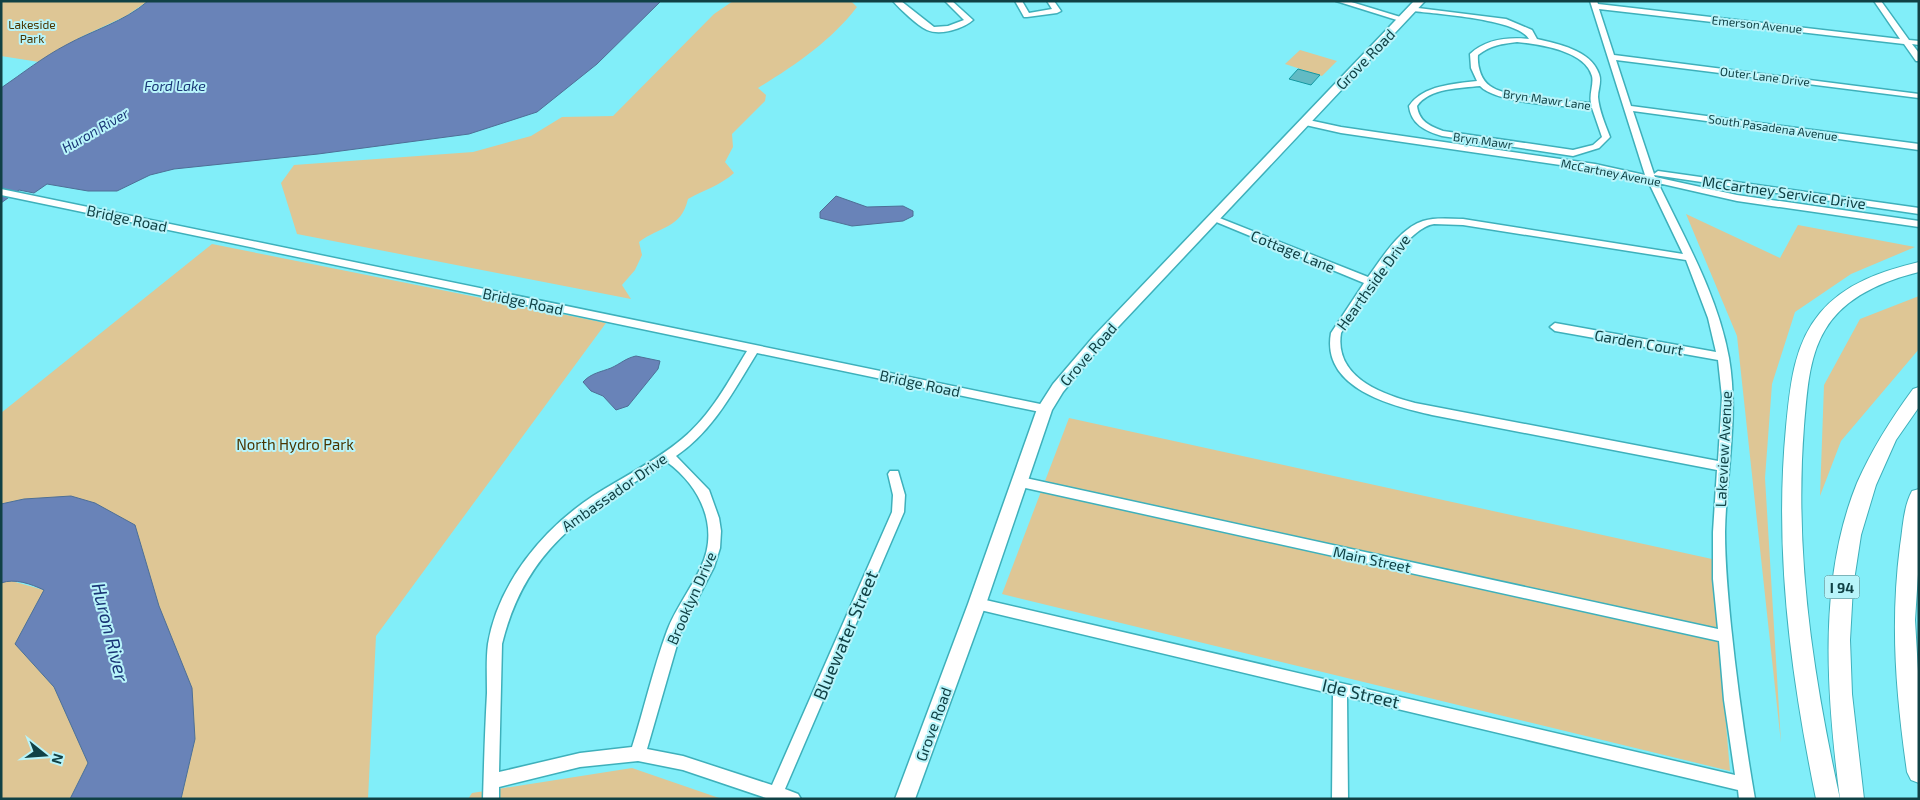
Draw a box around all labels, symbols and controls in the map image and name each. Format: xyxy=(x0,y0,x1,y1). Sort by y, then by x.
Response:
street label: Emerson Avenue xyxy=(1711,12,1803,36)
park label: Lakeside Park xyxy=(8,17,56,45)
street label: Grove Road xyxy=(1332,25,1398,93)
street label: Outer Lane Drive xyxy=(1719,64,1811,88)
water label: Ford Lake xyxy=(144,77,206,94)
street label: Bryn Mawr Lane xyxy=(1502,86,1592,112)
water label: Huron River xyxy=(59,104,132,156)
street label: South Pasadena Avenue xyxy=(1707,111,1839,143)
street label: Bryn Mawr xyxy=(1452,129,1514,151)
street label: McCartney Avenue xyxy=(1560,155,1662,189)
street label: McCartney Service Drive xyxy=(1701,172,1867,212)
street label: Bridge Road xyxy=(85,201,169,235)
street label: Cottage Lane xyxy=(1248,226,1338,276)
street label: Hearthside Drive xyxy=(1332,231,1414,333)
street label: Bridge Road xyxy=(481,284,565,318)
street label: Grove Road xyxy=(1056,319,1120,389)
street label: Garden Court xyxy=(1593,325,1685,359)
street label: Bridge Road xyxy=(878,366,962,400)
street label: Lakeview Avenue xyxy=(1711,390,1735,508)
park label: North Hydro Park xyxy=(236,435,354,453)
street label: Ambassador Drive xyxy=(558,449,670,535)
street label: Main Street xyxy=(1332,542,1413,576)
street label: Brooklyn Drive xyxy=(663,549,719,647)
street label: Bluewater Street xyxy=(808,567,882,703)
road number: I 94 xyxy=(1824,576,1860,598)
water label: Huron River xyxy=(88,580,134,684)
street label: Ide Street xyxy=(1320,673,1402,713)
street label: Grove Road xyxy=(911,685,955,763)
north arrow xyxy=(20,730,70,780)
text: N xyxy=(48,752,68,766)

